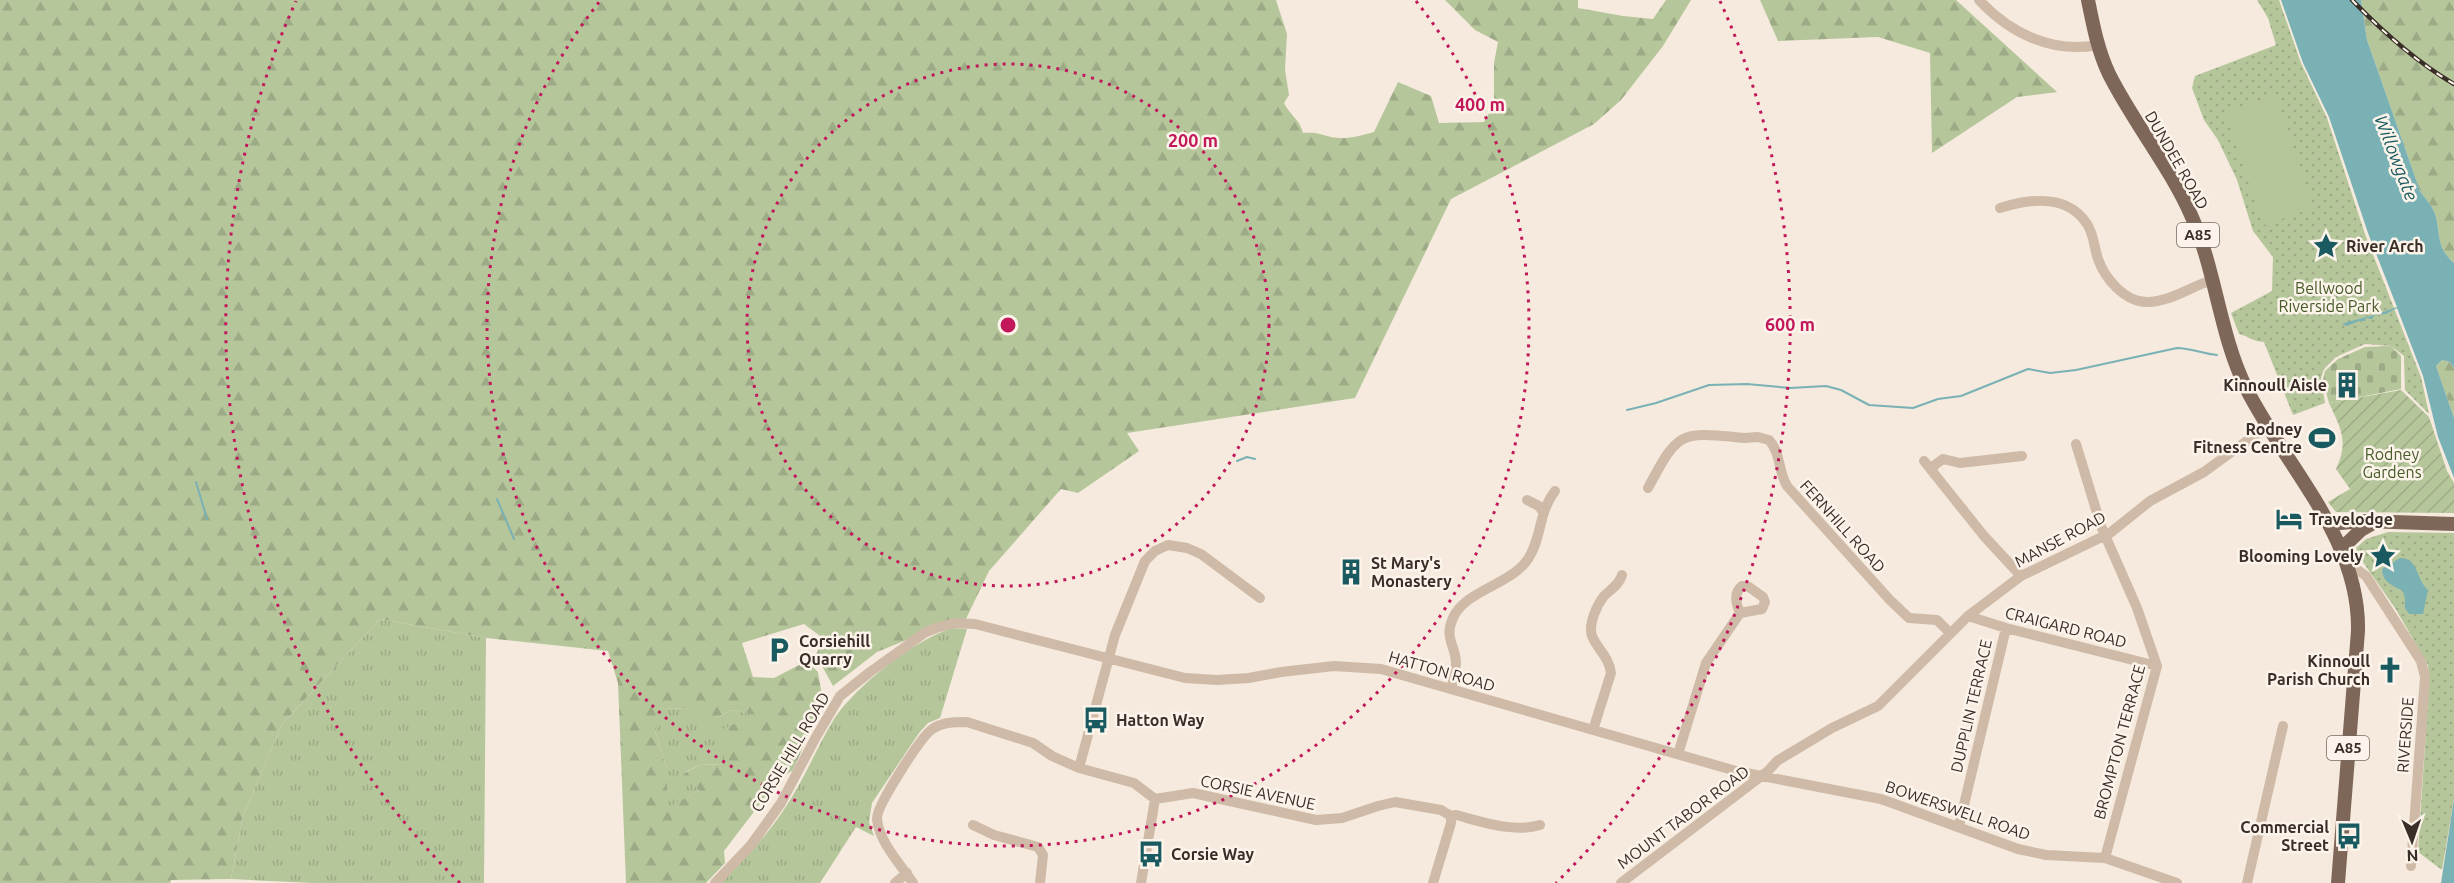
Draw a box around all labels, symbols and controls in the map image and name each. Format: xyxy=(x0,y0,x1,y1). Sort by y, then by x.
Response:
text: 400 m xyxy=(1455,94,1505,114)
street label: DUNDEE ROAD xyxy=(2142,108,2212,212)
water label: Willowgate xyxy=(2372,112,2422,203)
text: 200 m xyxy=(1168,130,1218,150)
road number: A85 xyxy=(2177,223,2219,247)
place icon: River Arch xyxy=(2311,231,2341,261)
place label: River Arch xyxy=(2346,237,2424,255)
park label: Bellwood Riverside Park xyxy=(2279,279,2380,315)
text: 600 m xyxy=(1765,314,1815,334)
centre of rings xyxy=(998,315,1018,335)
building icon: Kinnoull Aisle xyxy=(2332,370,2362,400)
place label: Kinnoull Aisle xyxy=(2223,376,2327,394)
place label: Rodney Fitness Centre xyxy=(2193,420,2302,456)
sports icon: Rodney Fitness Centre xyxy=(2307,423,2337,453)
park label: Rodney Gardens xyxy=(2362,445,2422,481)
street label: FERNHILL ROAD xyxy=(1797,476,1889,576)
hotel icon: Travelodge xyxy=(2274,504,2304,534)
street label: MANSE ROAD xyxy=(2011,507,2109,571)
place label: Travelodge xyxy=(2309,510,2393,528)
place icon: Blooming Lovely xyxy=(2368,541,2398,571)
place label: Blooming Lovely xyxy=(2238,547,2363,565)
place label: St Mary's Monastery xyxy=(1371,554,1452,590)
building icon: St Mary's Monastery xyxy=(1336,557,1366,587)
street label: CRAIGARD ROAD xyxy=(2003,603,2129,651)
place label: Corsiehill Quarry xyxy=(799,632,870,668)
parking icon: Corsiehill Quarry xyxy=(764,635,794,665)
street label: DUPPLIN TERRACE xyxy=(1947,638,1995,774)
street label: HATTON ROAD xyxy=(1387,647,1497,695)
place label: Kinnoull Parish Church xyxy=(2267,652,2370,688)
church icon: Kinnoull Parish Church xyxy=(2375,655,2405,685)
street label: BROMPTON TERRACE xyxy=(2090,663,2148,821)
street label: CORSIE HILL ROAD xyxy=(747,689,833,815)
street label: RIVERSIDE xyxy=(2393,696,2417,774)
bus stop icon: Hatton Way xyxy=(1081,705,1111,735)
place label: Hatton Way xyxy=(1116,711,1205,729)
road number: A85 xyxy=(2327,736,2369,760)
street label: MOUNT TABOR ROAD xyxy=(1614,762,1752,872)
street label: CORSIE AVENUE xyxy=(1199,771,1317,813)
street label: BOWERSWELL ROAD xyxy=(1883,777,2033,843)
north arrow xyxy=(2382,811,2442,871)
place label: Commercial Street xyxy=(2240,818,2329,854)
bus stop icon: Commercial Street xyxy=(2334,821,2364,851)
bus stop icon: Corsie Way xyxy=(1136,839,1166,869)
place label: Corsie Way xyxy=(1171,845,1254,863)
text: N xyxy=(2406,847,2419,865)

